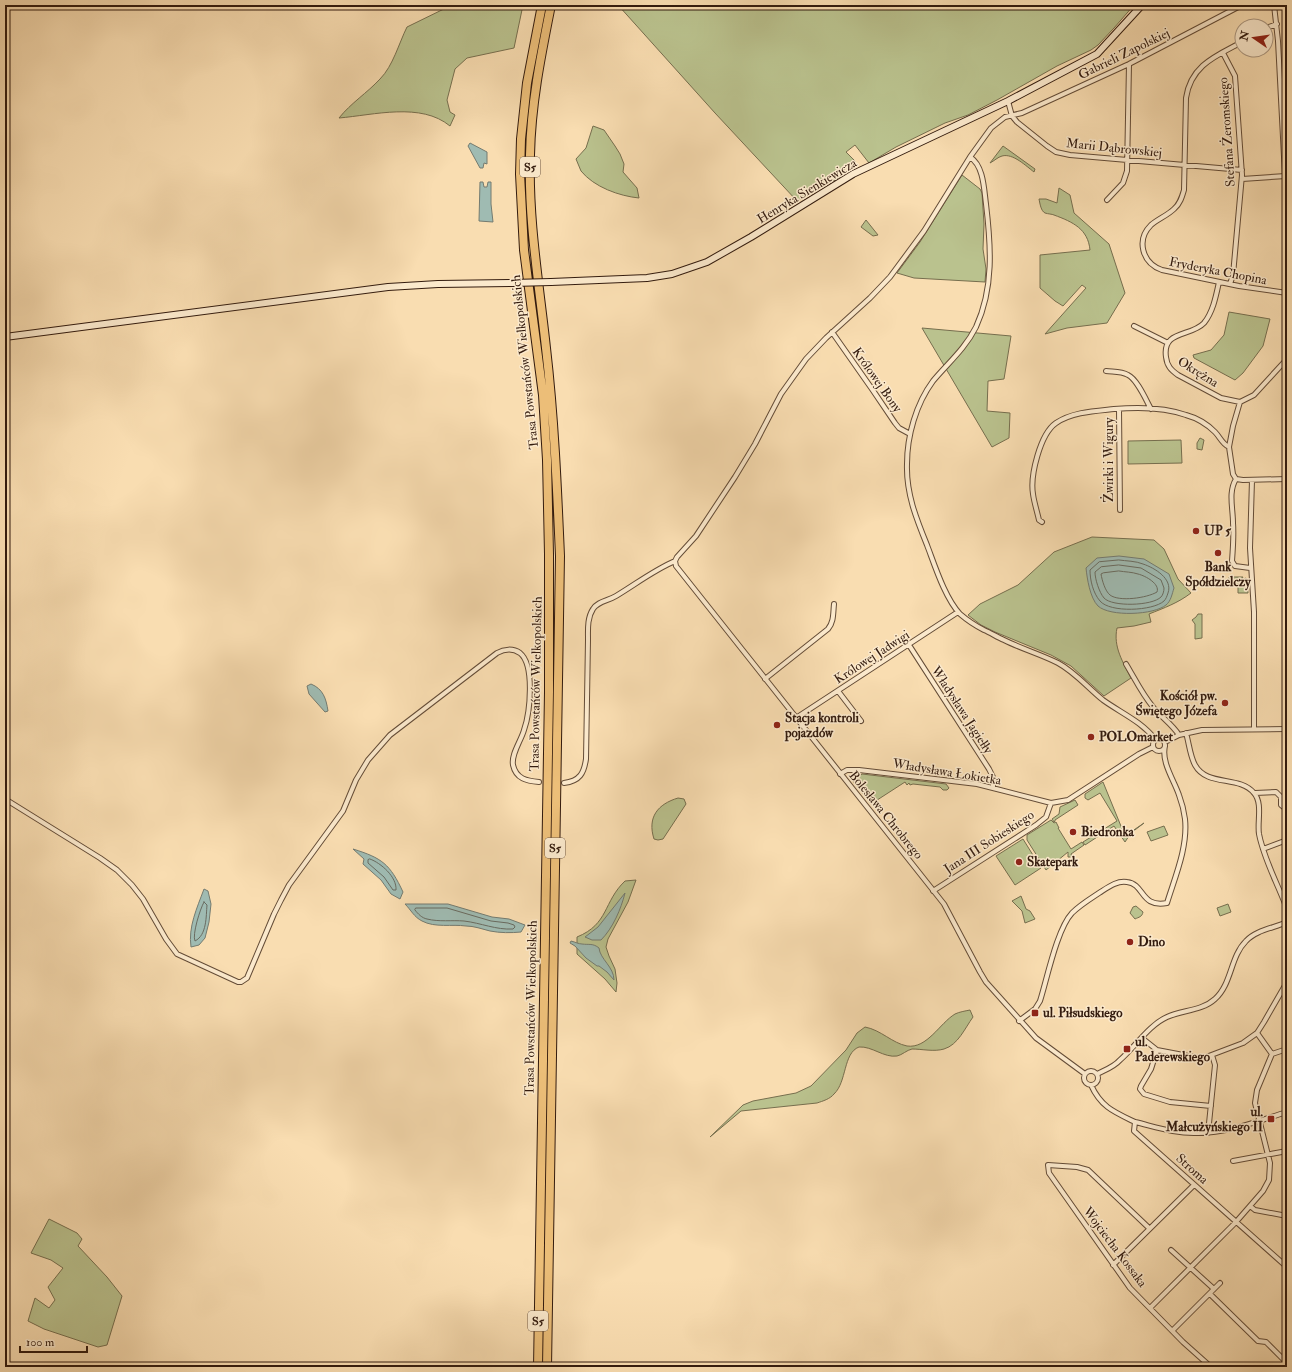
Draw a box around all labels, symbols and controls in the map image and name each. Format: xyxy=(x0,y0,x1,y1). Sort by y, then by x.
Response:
north arrow xyxy=(1234,18,1274,58)
street label: Gabrieli Zapolskiej xyxy=(1076,25,1173,84)
text: N xyxy=(1237,28,1252,43)
street label: Stefana Żeromskiego xyxy=(1214,77,1239,187)
street label: Marii Dąbrowskiej xyxy=(1065,135,1163,161)
street label: Henryka Sienkiewicza xyxy=(754,155,861,228)
road number: S5 xyxy=(520,157,540,177)
street label: Fryderyka Chopina xyxy=(1167,254,1269,289)
street label: Trasa Powstańców Wielkopolskich xyxy=(508,274,543,450)
street label: Królowej Bony xyxy=(848,344,905,416)
street label: Okrężna xyxy=(1175,353,1222,391)
street label: Żwirki i Wigury xyxy=(1100,417,1118,502)
place label: UP 5 xyxy=(1204,523,1231,539)
marker: UP 5 xyxy=(1191,526,1201,536)
marker: Bank Spółdzielczy xyxy=(1213,548,1223,558)
place label: Bank Spółdzielczy xyxy=(1185,559,1252,591)
street label: Trasa Powstańców Wielkopolskich xyxy=(526,596,547,772)
street label: Królowej Jadwigi xyxy=(831,626,913,687)
street label: Władysława Jagiełły xyxy=(926,662,996,758)
place label: Kościół pw. Świętego Józefa xyxy=(1135,688,1218,720)
marker: Kościół pw. Świętego Józefa xyxy=(1220,698,1230,708)
place label: Stacja kontroli pojazdów xyxy=(784,710,860,742)
marker: Stacja kontroli pojazdów xyxy=(772,720,782,730)
place label: POLOmarket xyxy=(1099,729,1174,745)
marker: POLOmarket xyxy=(1086,732,1096,742)
street label: Władysława Łokietka xyxy=(890,755,1003,790)
street label: Bolesława Chrobrego xyxy=(845,768,927,862)
street label: Jana III Sobieskiego xyxy=(940,807,1037,878)
place label: Biedronka xyxy=(1081,824,1135,840)
marker: Biedronka xyxy=(1068,827,1078,837)
road number: S5 xyxy=(545,838,565,858)
place label: Skatepark xyxy=(1027,854,1079,871)
marker: Skatepark xyxy=(1014,857,1024,867)
street label: Trasa Powstańców Wielkopolskich xyxy=(521,920,542,1096)
place label: Dino xyxy=(1138,934,1166,950)
marker: Dino xyxy=(1125,937,1135,947)
place label: ul. Piłsudskiego xyxy=(1042,1005,1123,1022)
marker: ul. Piłsudskiego xyxy=(1030,1008,1040,1018)
place label: ul. Paderewskiego xyxy=(1134,1034,1211,1066)
marker: ul. Paderewskiego xyxy=(1122,1044,1132,1054)
place label: ul. Małcużyńskiego II xyxy=(1165,1104,1264,1136)
marker: ul. Małcużyńskiego II xyxy=(1266,1114,1276,1124)
street label: Stroma xyxy=(1173,1150,1212,1188)
street label: Wojciecha Kossaka xyxy=(1079,1203,1151,1291)
road number: S5 xyxy=(528,1311,548,1331)
scale bar xyxy=(20,1328,87,1354)
text: 100 m xyxy=(26,1335,55,1350)

